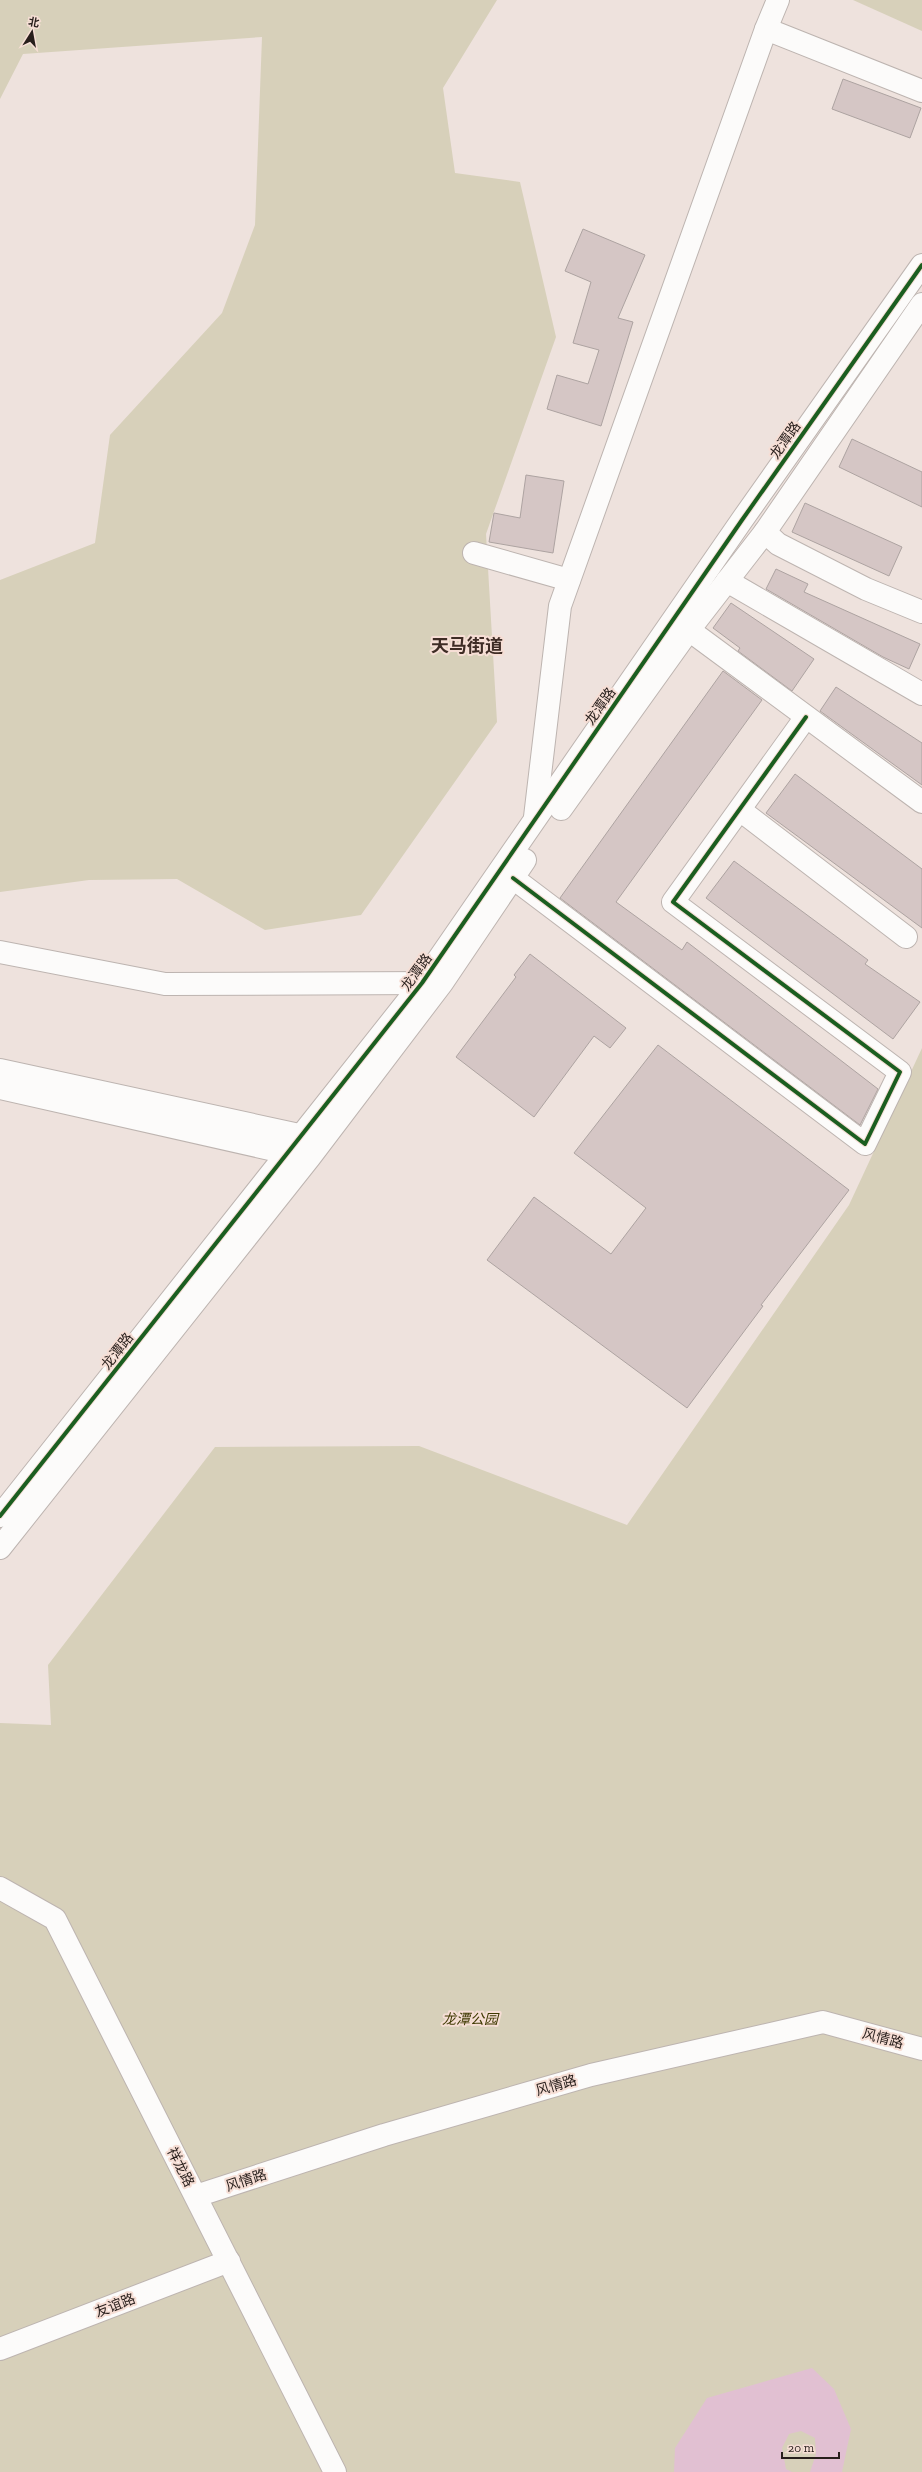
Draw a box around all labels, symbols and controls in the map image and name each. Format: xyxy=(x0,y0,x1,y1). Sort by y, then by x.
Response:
north arrow xyxy=(12,12,52,52)
text: 北 xyxy=(27,15,40,30)
street label: 龙潭路 xyxy=(766,418,804,462)
district label: 天马街道 xyxy=(431,635,503,657)
street label: 龙潭路 xyxy=(581,684,619,728)
street label: 龙潭路 xyxy=(397,950,436,994)
street label: 龙潭路 xyxy=(98,1330,137,1373)
park label: 龙潭公园 xyxy=(442,2011,500,2028)
street label: 风情路 xyxy=(860,2025,905,2052)
street label: 风情路 xyxy=(534,2072,579,2099)
street label: 祥龙路 xyxy=(163,2145,198,2190)
street label: 风情路 xyxy=(224,2166,269,2195)
street label: 友谊路 xyxy=(93,2290,138,2321)
scale bar xyxy=(782,2434,839,2460)
text: 20 m xyxy=(788,2441,815,2455)

